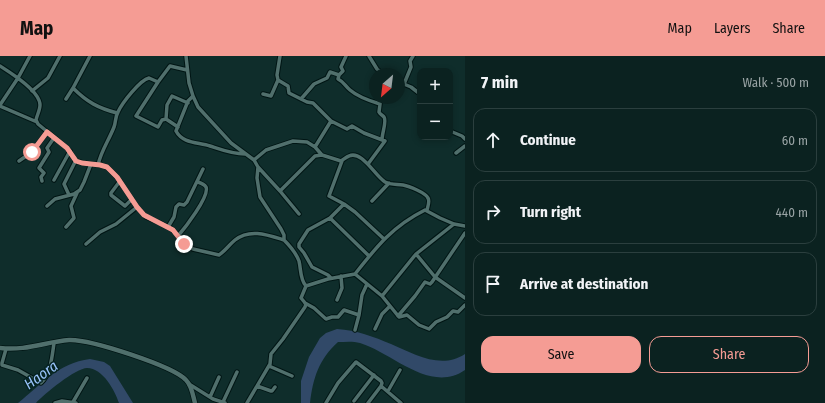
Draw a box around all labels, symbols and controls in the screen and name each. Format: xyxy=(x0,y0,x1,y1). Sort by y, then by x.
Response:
text: Map xyxy=(20,17,53,40)
text: Map xyxy=(668,20,692,37)
text: Layers xyxy=(714,20,750,37)
text: Share xyxy=(772,20,805,37)
north arrow xyxy=(369,68,405,104)
map controls xyxy=(417,68,453,140)
button: + xyxy=(417,68,453,104)
text: 7 min xyxy=(481,72,518,93)
text: Walk · 500 m xyxy=(742,75,809,90)
button: − xyxy=(417,104,453,140)
icon: ahead xyxy=(482,129,504,151)
text: Continue xyxy=(520,131,576,149)
text: 60 m xyxy=(782,133,808,148)
route start xyxy=(23,143,41,161)
icon: right xyxy=(482,201,504,223)
text: Turn right xyxy=(520,203,581,221)
text: 440 m xyxy=(776,205,808,220)
route end xyxy=(175,235,193,253)
icon: arrive xyxy=(482,273,504,295)
text: Arrive at destination xyxy=(520,275,648,293)
button: Save xyxy=(481,336,641,373)
button: Share xyxy=(649,336,809,373)
water label: Haora xyxy=(21,357,62,393)

